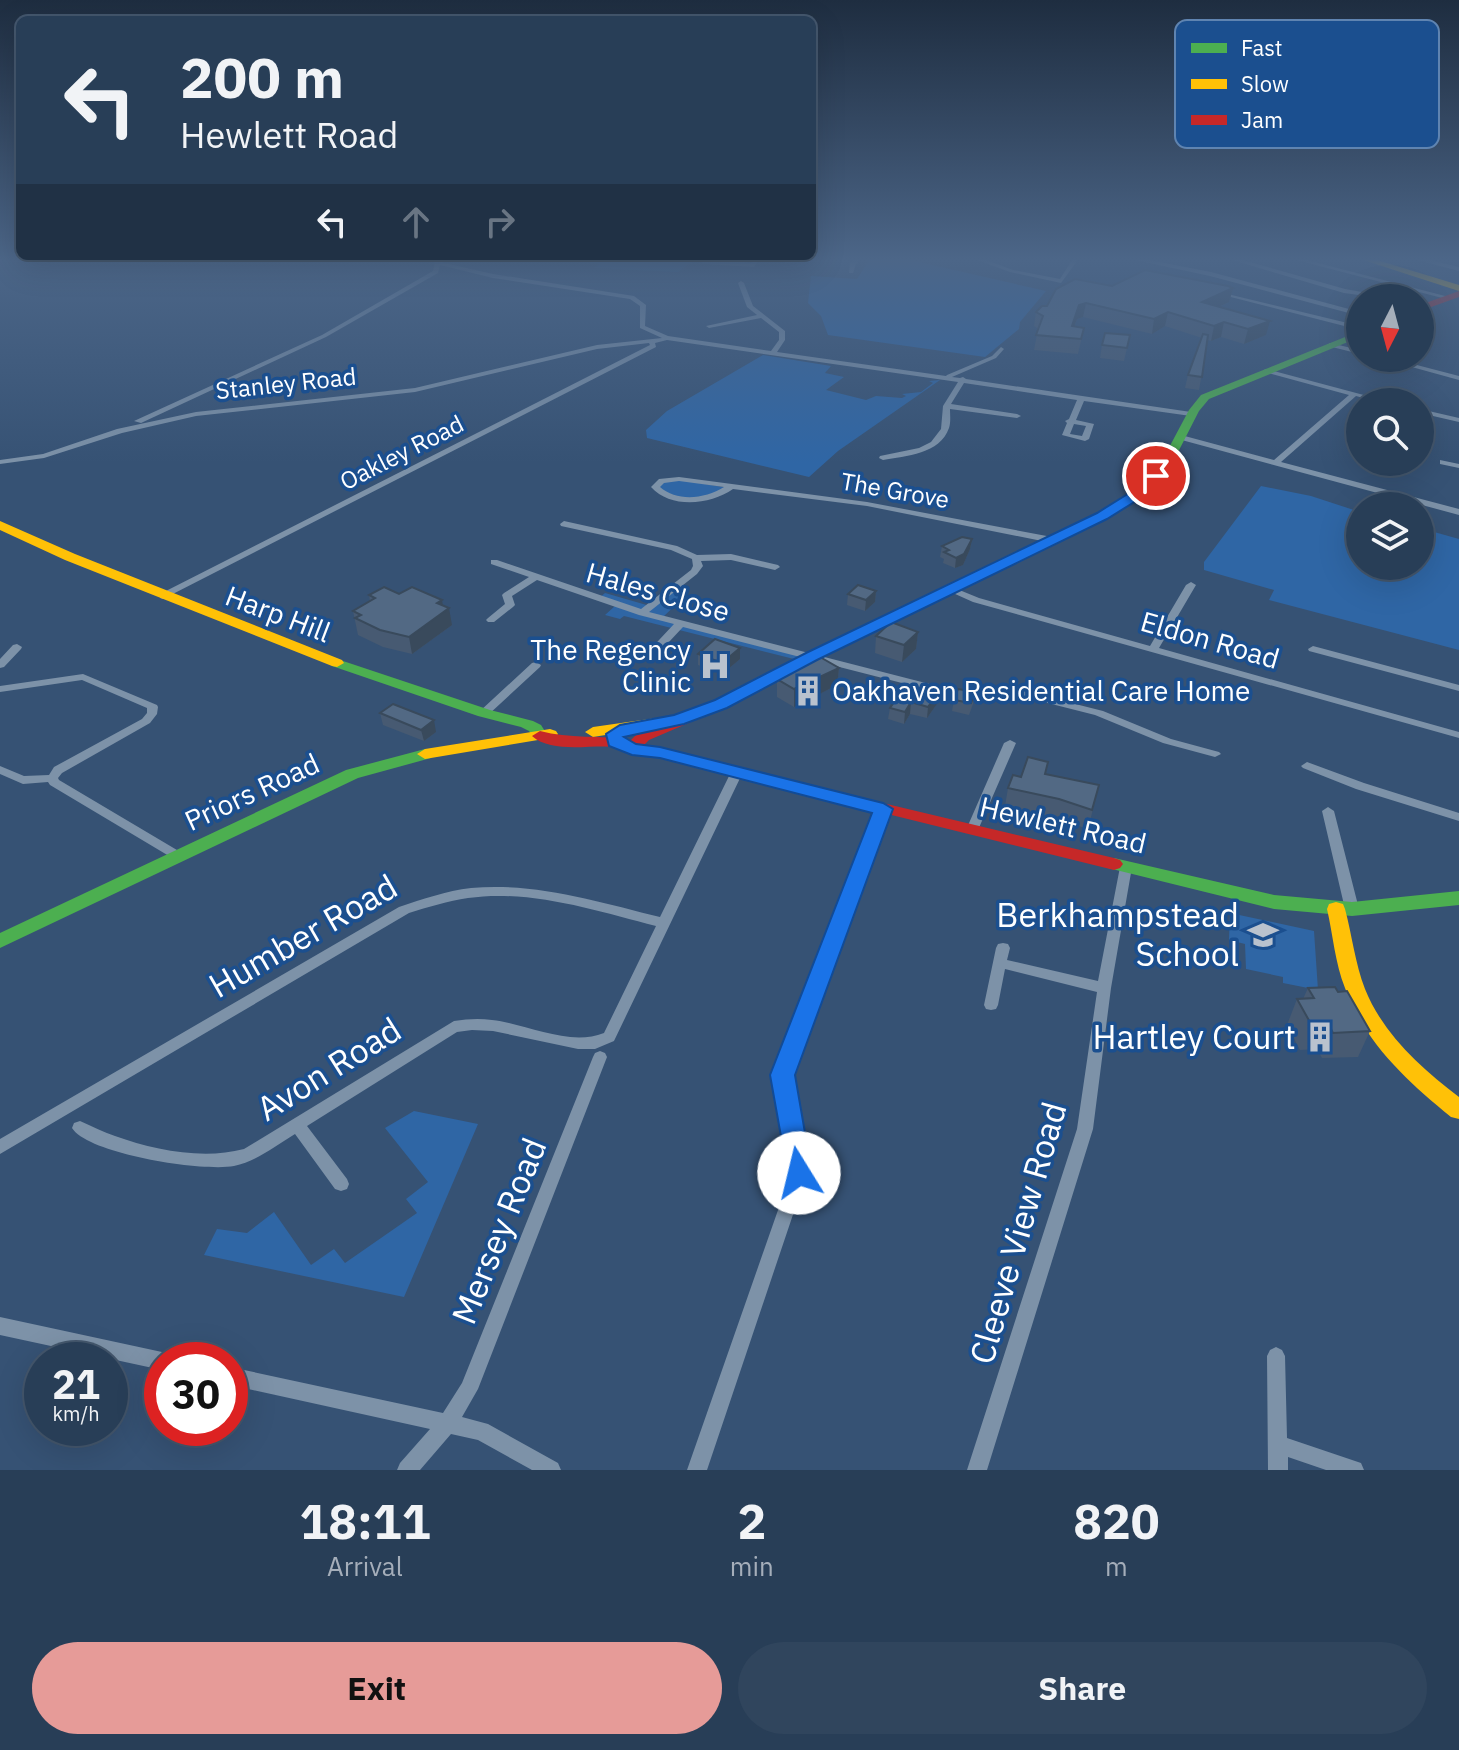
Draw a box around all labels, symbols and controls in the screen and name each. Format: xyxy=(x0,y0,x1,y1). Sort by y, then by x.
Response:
legend xyxy=(1175,20,1439,148)
text: Fast xyxy=(1241,33,1282,62)
text: 200 m xyxy=(180,41,344,113)
icon: left xyxy=(48,48,152,152)
text: Slow xyxy=(1241,69,1289,98)
text: Jam xyxy=(1241,105,1283,134)
text: Hewlett Road xyxy=(180,111,398,158)
icon: left xyxy=(310,200,354,244)
icon: ahead xyxy=(394,200,438,244)
icon: right xyxy=(478,200,522,244)
north arrow xyxy=(1346,284,1434,372)
map controls xyxy=(1346,284,1434,580)
street label: Stanley Road xyxy=(214,360,358,406)
button: search xyxy=(1346,388,1434,476)
street label: Oakley Road xyxy=(334,407,469,497)
pin xyxy=(1122,442,1190,510)
icon: arrive xyxy=(1134,454,1178,498)
street label: The Grove xyxy=(838,465,952,515)
button: layers xyxy=(1346,492,1434,580)
street label: Hales Close xyxy=(582,553,734,630)
street label: Harp Hill xyxy=(220,577,336,650)
street label: Eldon Road xyxy=(1136,602,1284,677)
place label: The Regency Clinic xyxy=(530,631,691,700)
hospital icon: The Regency Clinic xyxy=(698,649,732,683)
place label: Oakhaven Residential Care Home xyxy=(832,672,1250,709)
building icon: Oakhaven Residential Care Home xyxy=(791,674,825,708)
street label: Priors Road xyxy=(178,744,325,839)
street label: Hewlett Road xyxy=(976,787,1150,862)
street label: Humber Road xyxy=(201,864,404,1007)
place label: Berkhampstead School xyxy=(996,892,1239,975)
school or university icon: Berkhampstead School xyxy=(1246,918,1280,952)
street label: Avon Road xyxy=(248,1007,409,1130)
place label: Hartley Court xyxy=(1093,1014,1296,1058)
building icon: Hartley Court xyxy=(1303,1020,1337,1054)
street label: Cleeve View Road xyxy=(959,1097,1075,1369)
street label: Mersey Road xyxy=(441,1131,555,1330)
position arrow xyxy=(757,1131,841,1215)
speed limit sign: 30 xyxy=(144,1342,248,1446)
text: 21 xyxy=(52,1358,100,1410)
text: km/h xyxy=(52,1400,100,1427)
text: 18:11 xyxy=(299,1490,430,1552)
text: 2 xyxy=(737,1490,766,1552)
text: 820 xyxy=(1073,1490,1160,1552)
text: Arrival xyxy=(327,1549,403,1583)
text: min xyxy=(730,1549,774,1583)
text: m xyxy=(1105,1549,1128,1583)
button: Exit xyxy=(32,1642,722,1734)
button: Share xyxy=(738,1642,1427,1734)

